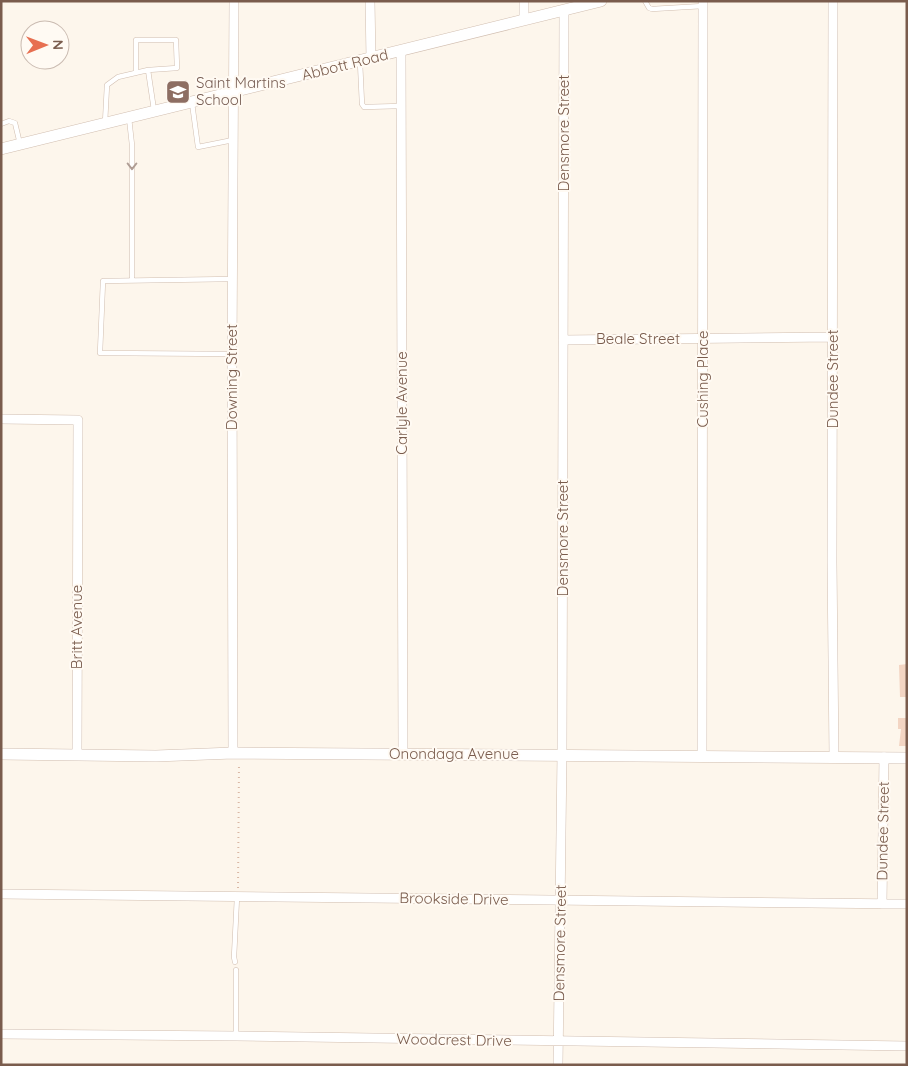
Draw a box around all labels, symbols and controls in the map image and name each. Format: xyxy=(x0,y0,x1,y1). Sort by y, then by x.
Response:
north arrow xyxy=(20,20,70,70)
text: N xyxy=(49,39,67,50)
street label: Abbott Road xyxy=(300,45,390,84)
place label: Saint Martins School xyxy=(196,73,286,109)
street label: Densmore Street xyxy=(554,75,573,191)
school or university icon: Saint Martins School xyxy=(165,79,191,105)
one-way arrow xyxy=(127,163,137,171)
street label: Downing Street xyxy=(222,324,241,430)
street label: Beale Street xyxy=(596,329,680,348)
street label: Dundee Street xyxy=(823,329,842,429)
street label: Cushing Place xyxy=(693,331,712,427)
street label: Carlyle Avenue xyxy=(392,351,411,455)
street label: Densmore Street xyxy=(553,480,572,596)
street label: Britt Avenue xyxy=(67,585,86,669)
street label: Onondaga Avenue xyxy=(389,744,519,763)
street label: Dundee Street xyxy=(872,781,893,881)
street label: Densmore Street xyxy=(549,884,570,1002)
street label: Brookside Drive xyxy=(399,888,509,909)
street label: Woodcrest Drive xyxy=(396,1029,512,1050)

